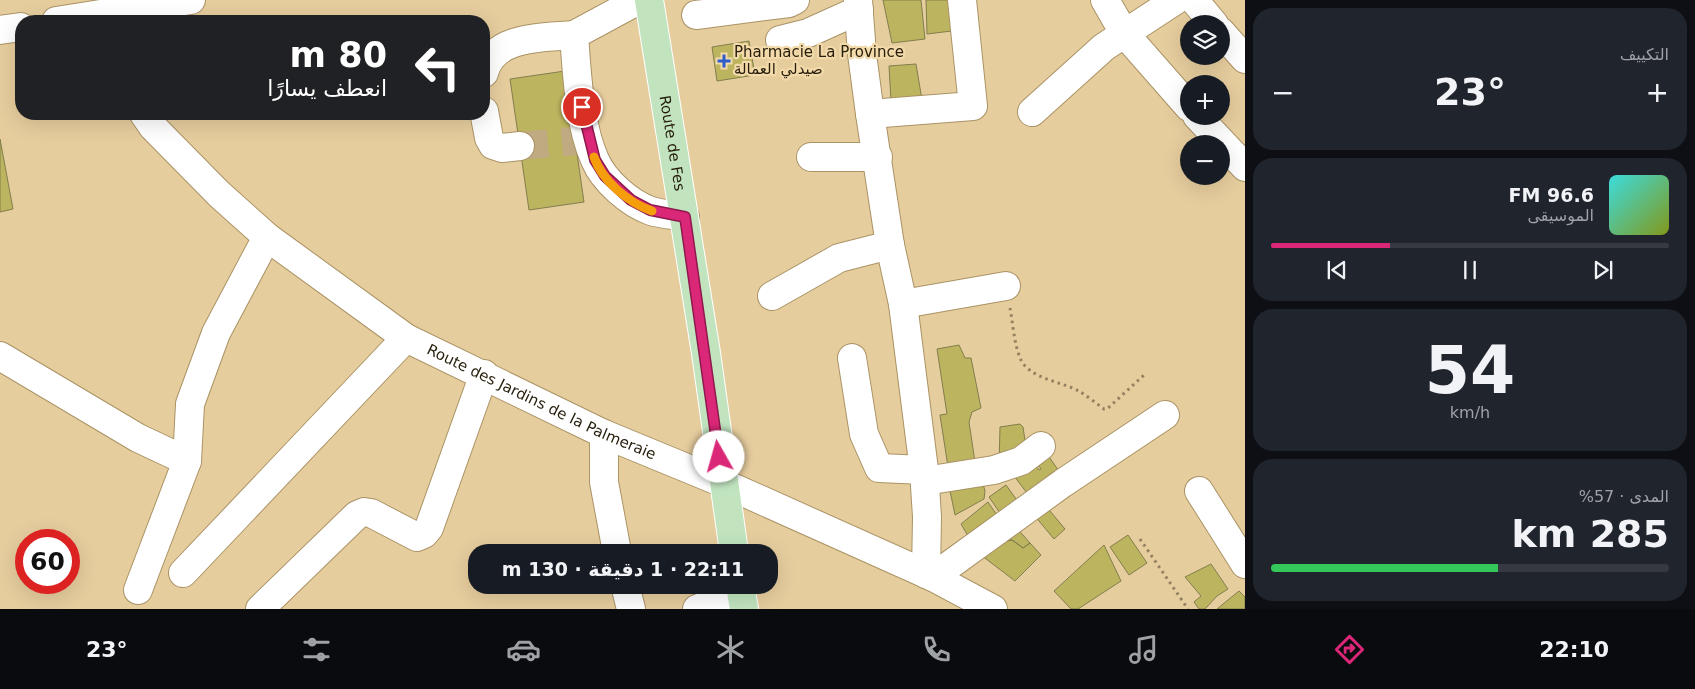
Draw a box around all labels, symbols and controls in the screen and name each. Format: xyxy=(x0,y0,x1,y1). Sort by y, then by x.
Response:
map controls xyxy=(1180,15,1230,185)
button: layers xyxy=(1180,15,1230,65)
text: 80 m xyxy=(290,35,387,75)
icon: left xyxy=(405,35,470,100)
place label: Pharmacie La Province صيدلي العمالة xyxy=(734,43,904,79)
text: التكييف xyxy=(1620,45,1669,64)
marker: Pharmacie La Province صيدلي العمالة xyxy=(718,55,730,67)
text: 23° xyxy=(1434,70,1506,114)
button: + xyxy=(1180,75,1230,125)
text: انعطف يسارًا xyxy=(267,76,387,101)
text: − xyxy=(1271,76,1294,109)
text: + xyxy=(1646,76,1669,109)
pin xyxy=(561,86,603,128)
icon: arrive xyxy=(568,93,596,121)
street label: Route de Fes xyxy=(656,94,689,193)
button: − xyxy=(1180,135,1230,185)
text: 96.6 FM xyxy=(1509,184,1594,206)
text: الموسيقى xyxy=(1528,206,1594,225)
icon: previous xyxy=(1323,256,1351,284)
icon: pause xyxy=(1456,256,1484,284)
icon: next xyxy=(1589,256,1617,284)
text: 54 xyxy=(1425,333,1515,408)
street label: Route des Jardins de la Palmeraie xyxy=(424,340,659,463)
text: km/h xyxy=(1450,403,1490,422)
position arrow xyxy=(692,430,744,482)
text: المدى · 57% xyxy=(1579,487,1669,506)
text: 285 km xyxy=(1512,512,1669,556)
speed limit sign: 60 xyxy=(15,529,80,594)
text: 22:11 · 1 دقيقة · 130 m xyxy=(502,558,744,580)
icon: filters xyxy=(299,632,334,667)
icon: car xyxy=(506,632,541,667)
icon: climate xyxy=(713,632,748,667)
icon: phone xyxy=(919,632,954,667)
icon: music xyxy=(1126,632,1161,667)
icon: directions xyxy=(1332,632,1367,667)
text: 23° xyxy=(86,637,128,662)
text: 22:10 xyxy=(1539,637,1609,662)

